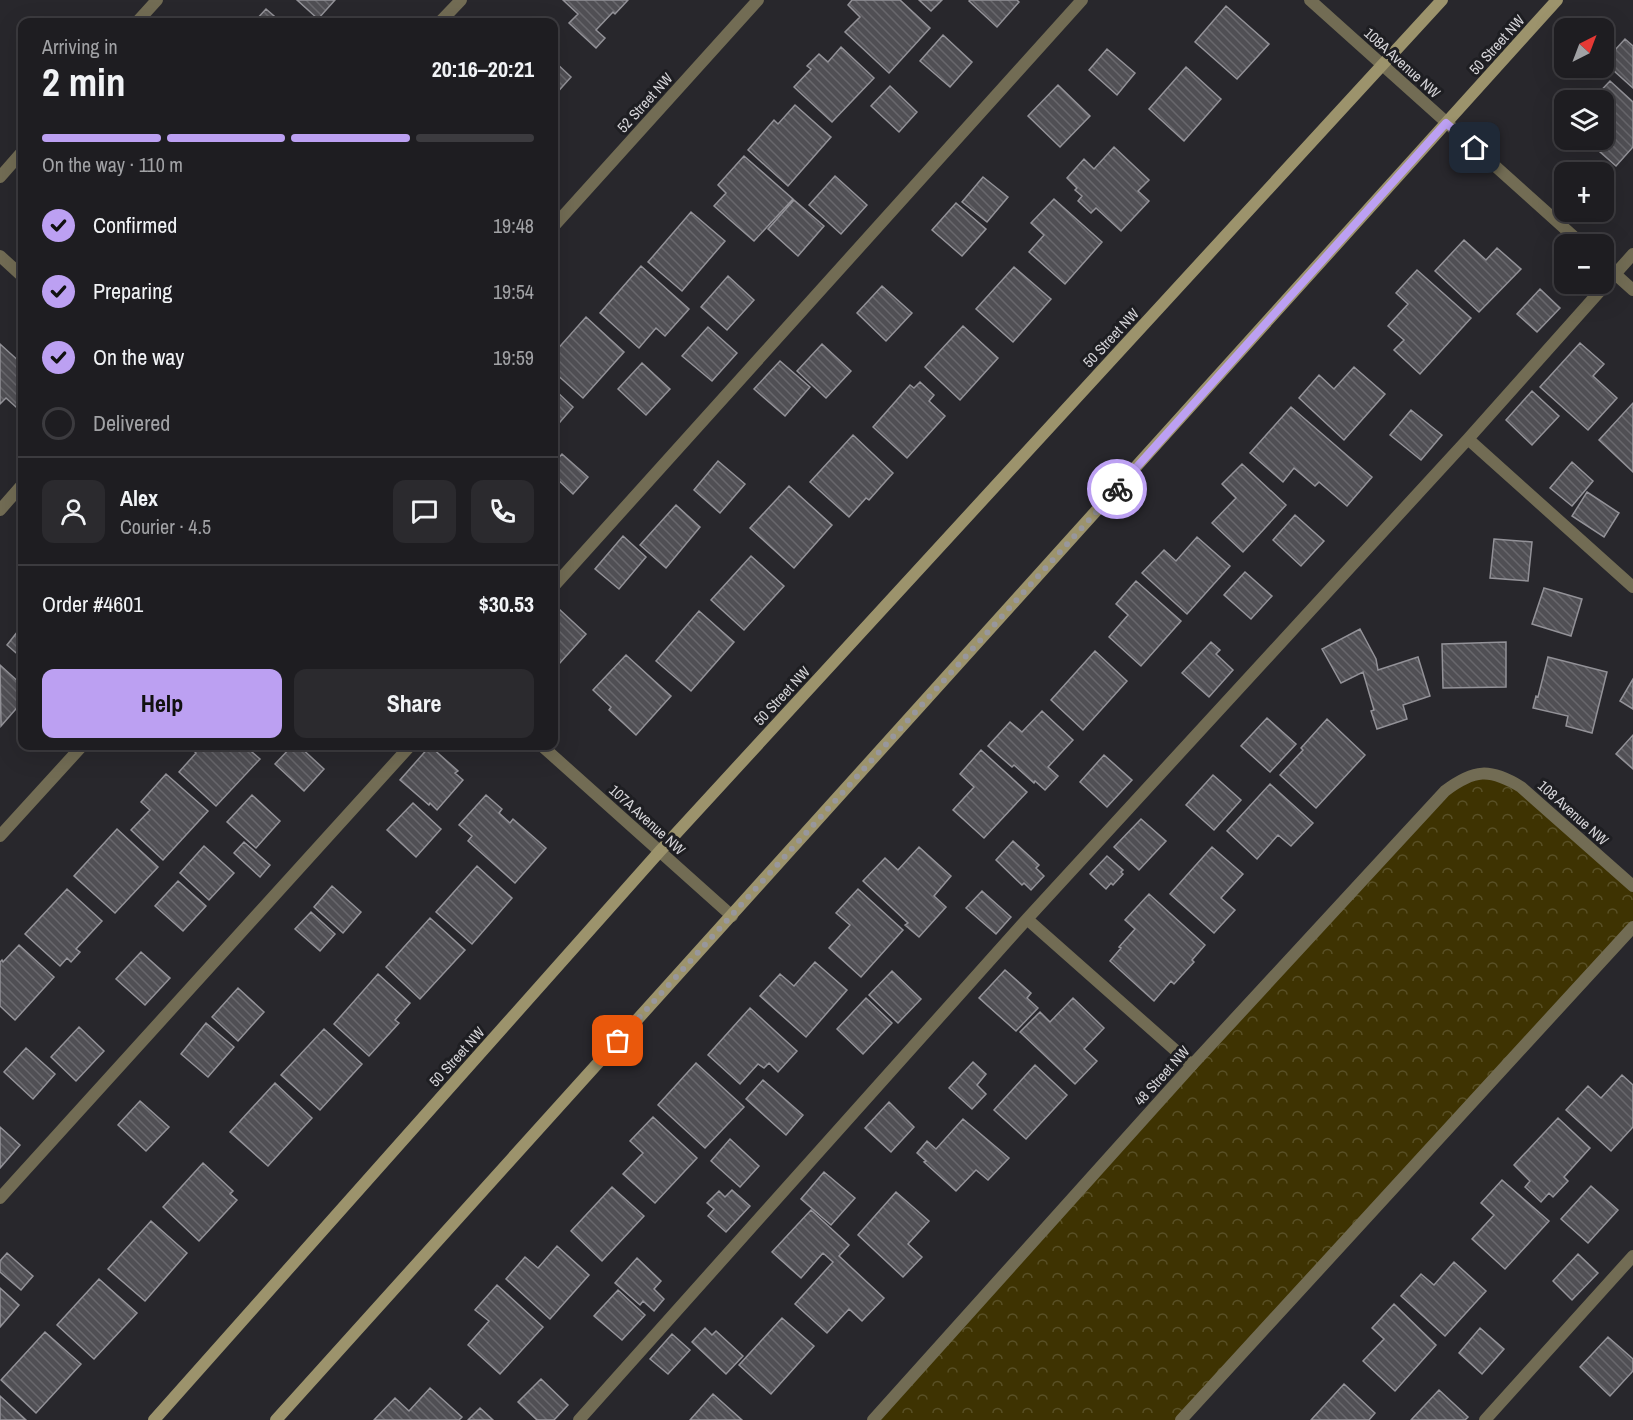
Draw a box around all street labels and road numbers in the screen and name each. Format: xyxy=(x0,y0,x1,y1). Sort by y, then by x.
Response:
street label: 50 Street NW xyxy=(1464,10,1529,79)
street label: 108A Avenue NW xyxy=(1360,23,1445,103)
street label: 52 Street NW xyxy=(612,68,677,137)
street label: 50 Street NW xyxy=(1078,303,1144,372)
street label: 50 Street NW xyxy=(749,661,815,730)
street label: 108 Avenue NW xyxy=(1533,775,1614,850)
street label: 107A Avenue NW xyxy=(605,780,690,860)
street label: 50 Street NW xyxy=(424,1022,489,1091)
street label: 48 Street NW xyxy=(1129,1041,1194,1110)

